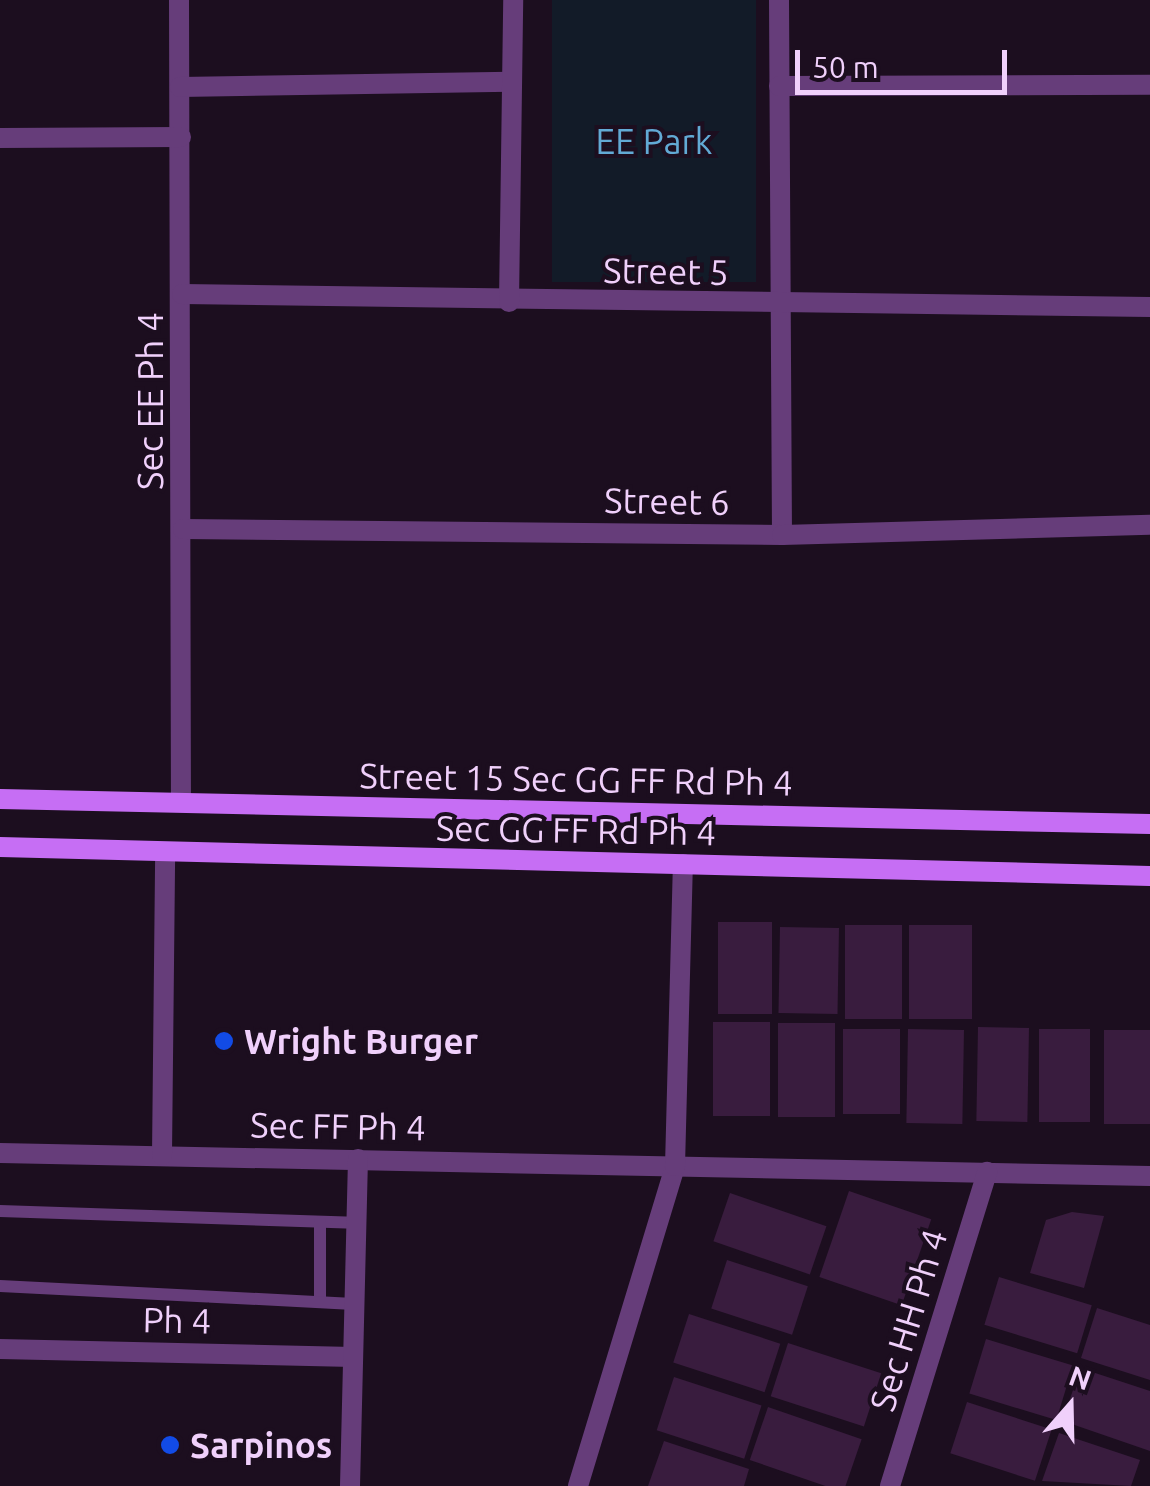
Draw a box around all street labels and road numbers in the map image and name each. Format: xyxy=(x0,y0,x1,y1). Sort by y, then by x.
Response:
street label: Street 5 xyxy=(603,249,729,293)
street label: Sec EE Ph 4 xyxy=(129,312,171,490)
street label: Street 6 xyxy=(604,479,730,523)
street label: Street 15 Sec GG FF Rd Ph 4 xyxy=(359,754,793,804)
street label: Sec GG FF Rd Ph 4 xyxy=(436,807,716,853)
street label: Sec FF Ph 4 xyxy=(250,1103,426,1149)
street label: Sec HH Ph 4 xyxy=(861,1224,955,1416)
street label: Ph 4 xyxy=(142,1298,212,1342)

